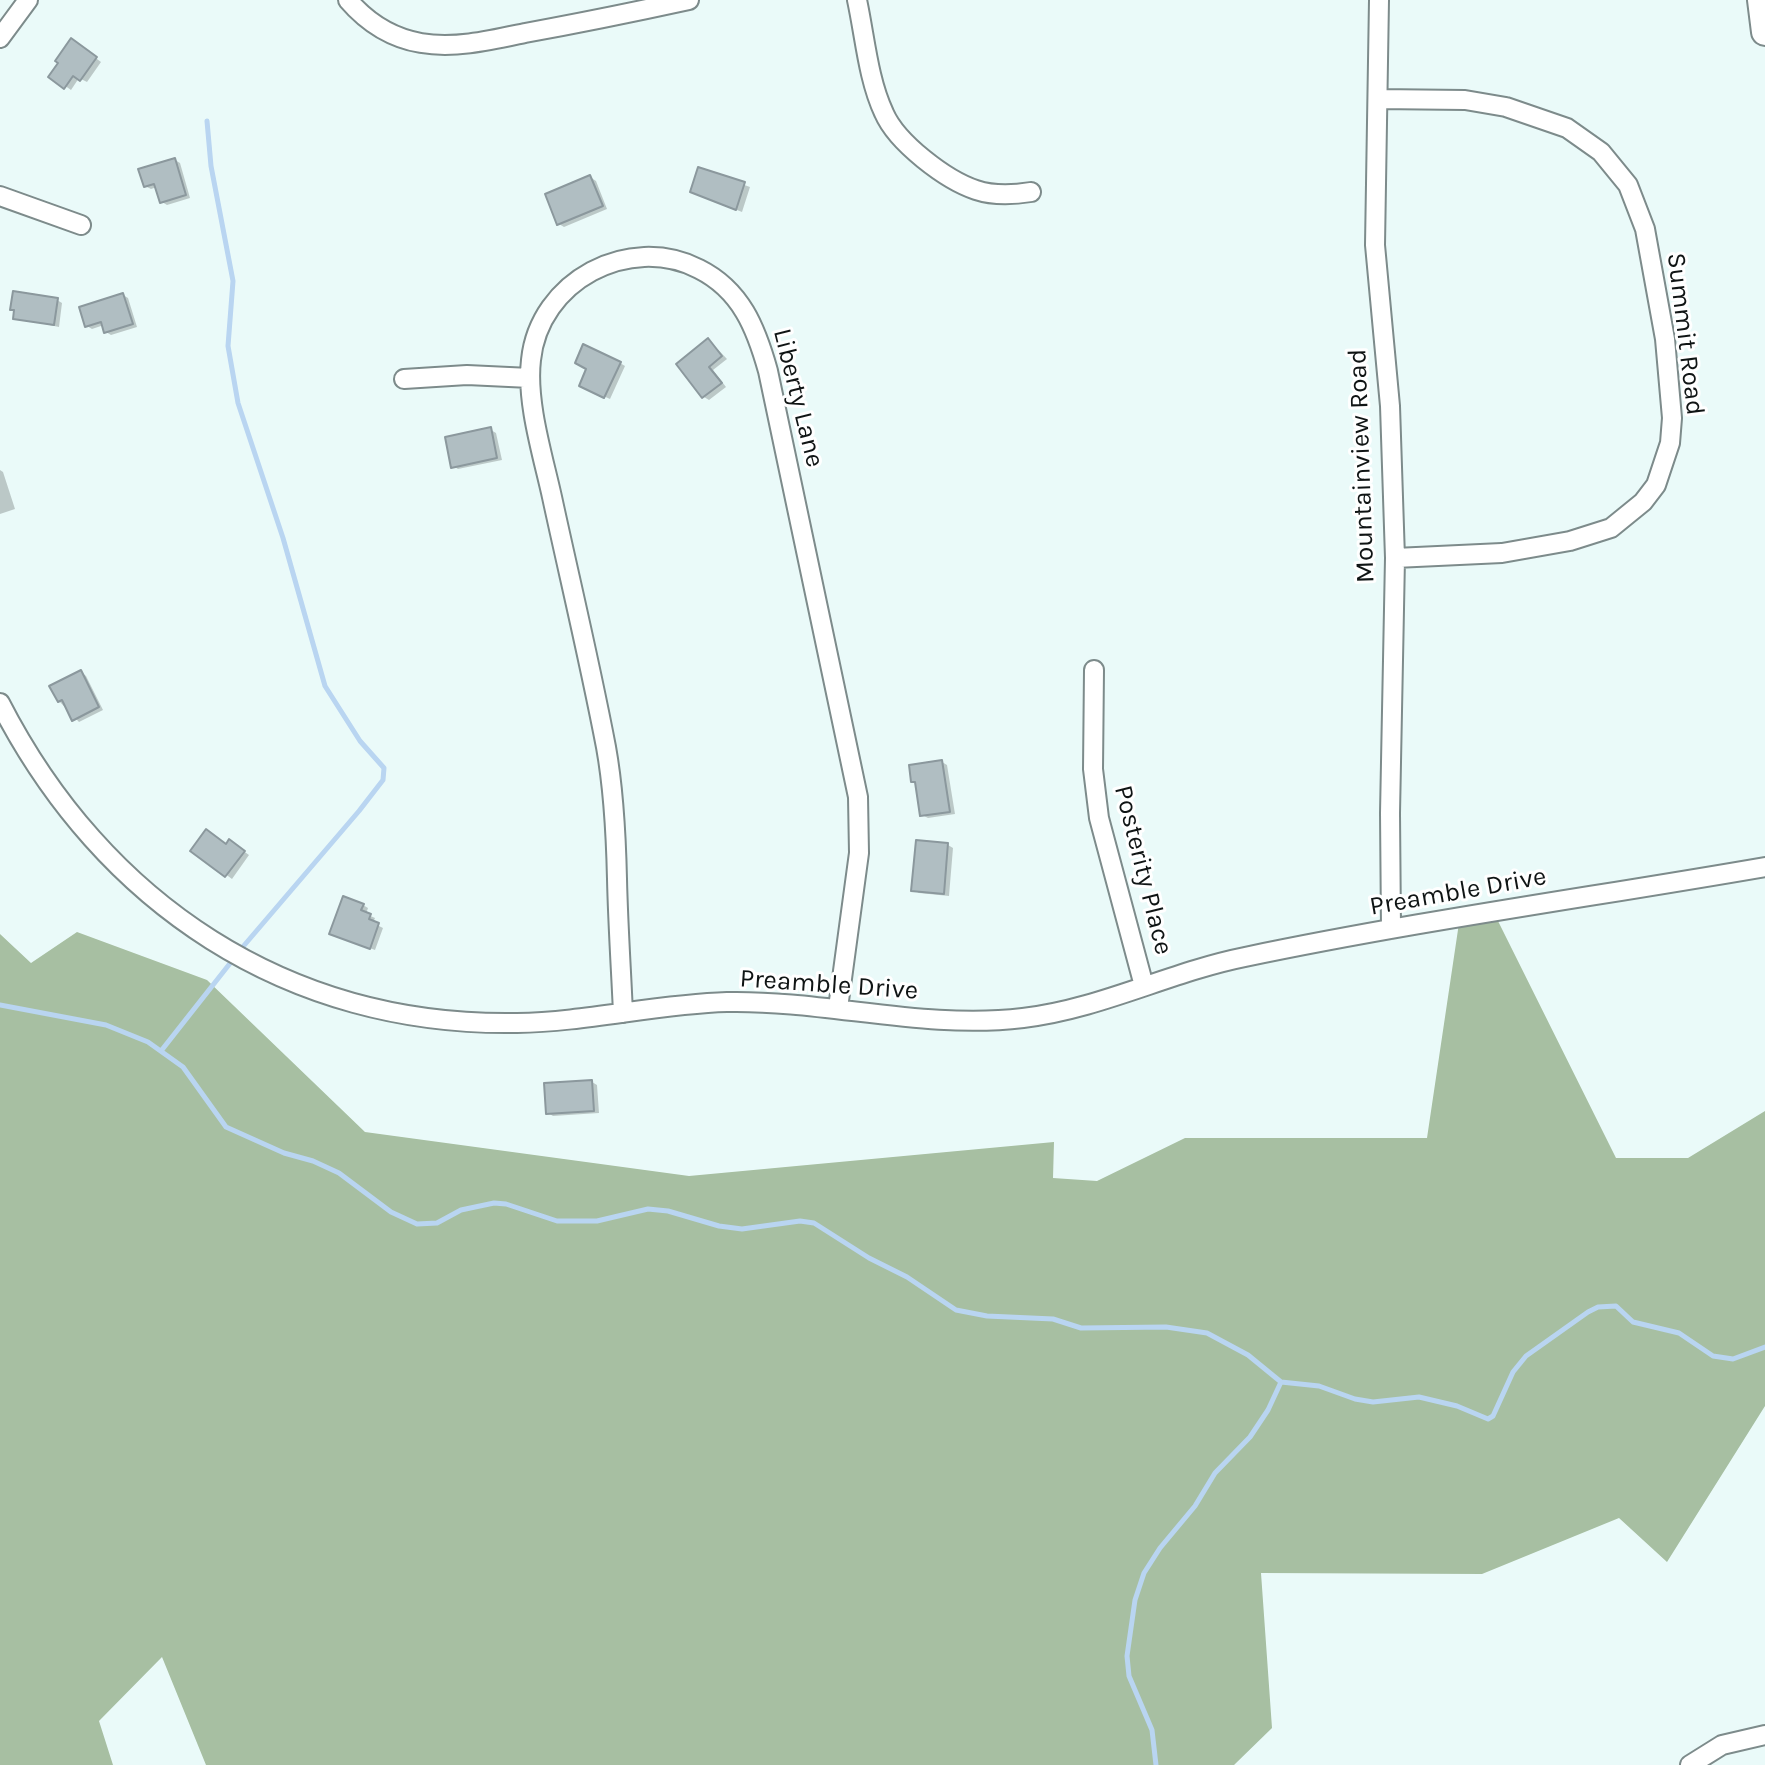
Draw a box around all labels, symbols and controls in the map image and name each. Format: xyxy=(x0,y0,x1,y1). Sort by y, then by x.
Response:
street label: Summit Road xyxy=(1660,251,1710,417)
street label: Liberty Lane xyxy=(766,326,830,470)
street label: Mountainview Road xyxy=(1342,348,1382,584)
street label: Posterity Place xyxy=(1107,782,1179,958)
street label: Preamble Drive xyxy=(1367,861,1549,923)
street label: Preamble Drive xyxy=(739,963,919,1007)

